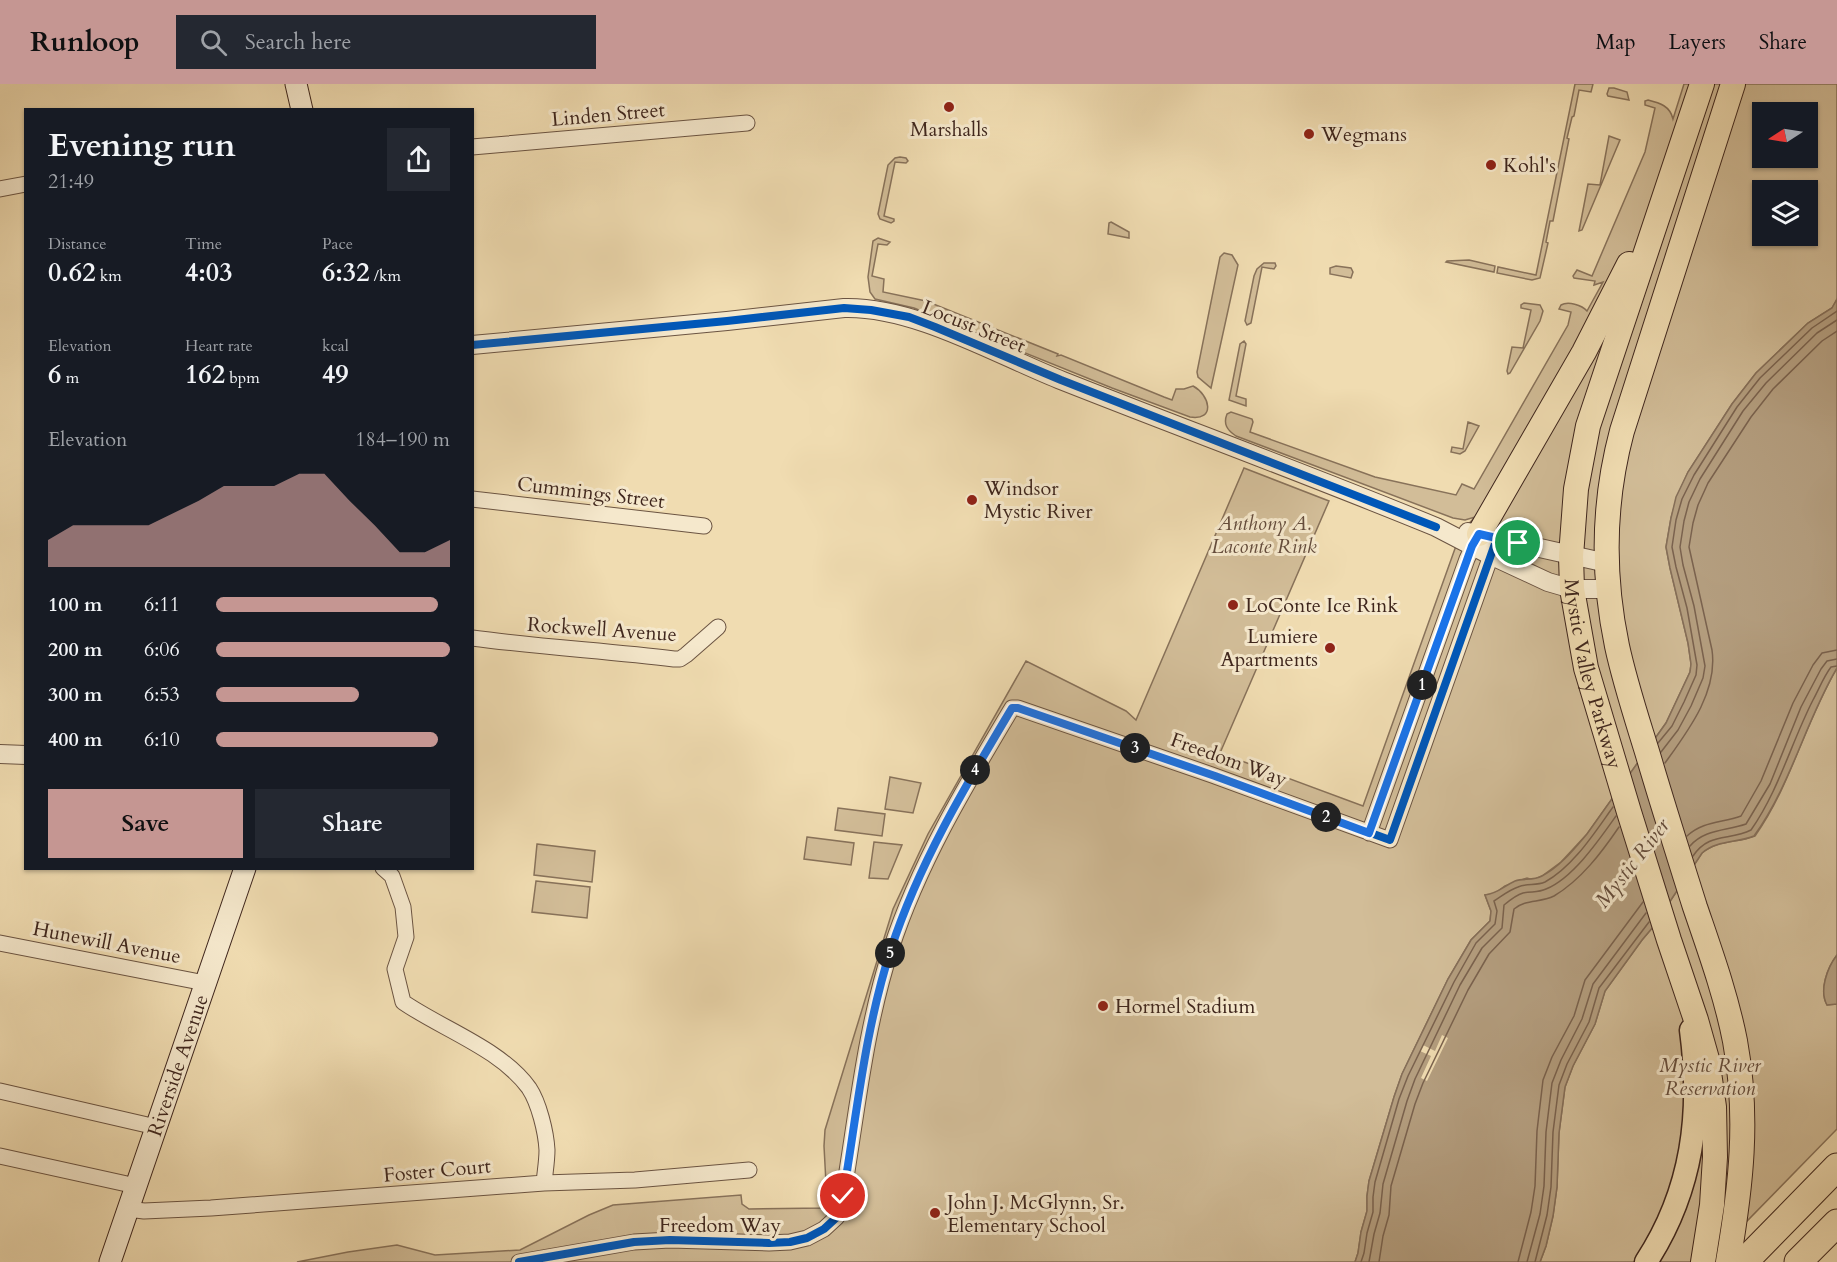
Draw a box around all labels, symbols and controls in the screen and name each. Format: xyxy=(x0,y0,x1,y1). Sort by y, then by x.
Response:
search box xyxy=(176,15,596,69)
text: Runloop xyxy=(30,23,140,61)
icon: search xyxy=(197,26,230,59)
text: Search here xyxy=(245,27,351,57)
text: Map xyxy=(1596,28,1636,57)
text: Layers xyxy=(1669,28,1726,57)
text: Share xyxy=(1759,28,1807,57)
street label: Linden Street xyxy=(550,96,667,133)
marker: Marshalls xyxy=(942,100,956,114)
north arrow xyxy=(1752,102,1818,168)
map controls xyxy=(1752,102,1818,246)
place label: Marshalls xyxy=(910,116,988,143)
place label: Wegmans xyxy=(1320,121,1407,148)
text: Evening run xyxy=(48,123,236,168)
marker: Wegmans xyxy=(1302,127,1316,141)
button: share xyxy=(387,128,450,191)
place label: Kohl's xyxy=(1503,152,1556,179)
marker: Kohl's xyxy=(1484,158,1498,172)
text: 21:49 xyxy=(48,168,94,195)
button: layers xyxy=(1752,180,1818,246)
text: Distance xyxy=(48,233,106,255)
text: Time xyxy=(185,233,222,255)
text: Pace xyxy=(322,233,353,255)
text: 0.62 xyxy=(48,255,96,290)
text: 4:03 xyxy=(185,255,233,290)
text: 6:32 xyxy=(322,255,370,290)
text: km xyxy=(96,265,122,287)
text: /km xyxy=(370,265,401,287)
street label: Locust Street xyxy=(918,293,1030,360)
text: Elevation xyxy=(48,335,112,357)
text: Heart rate xyxy=(185,335,253,357)
text: kcal xyxy=(322,335,349,357)
text: 6 xyxy=(48,357,61,392)
text: 162 xyxy=(185,357,225,392)
text: 49 xyxy=(322,357,349,392)
text: m xyxy=(61,367,79,389)
text: bpm xyxy=(225,367,260,389)
text: Elevation xyxy=(48,426,127,453)
text: 184–190 m xyxy=(355,426,450,453)
street label: Cummings Street xyxy=(516,470,667,515)
place label: Windsor Mystic River xyxy=(983,475,1093,525)
marker: Windsor Mystic River xyxy=(965,493,979,507)
park label: Anthony A. Laconte Rink xyxy=(1211,510,1317,560)
pin xyxy=(1492,517,1543,568)
icon: arrive xyxy=(1501,526,1534,559)
street label: Mystic Valley Parkway xyxy=(1558,578,1628,772)
text: 100 m xyxy=(48,591,103,618)
text: 6:11 xyxy=(144,591,180,618)
place label: LoConte Ice Rink xyxy=(1245,592,1398,619)
marker: LoConte Ice Rink xyxy=(1226,598,1240,612)
street label: Rockwell Avenue xyxy=(526,611,678,648)
place label: Lumiere Apartments xyxy=(1221,623,1318,673)
text: 200 m xyxy=(48,636,103,663)
text: 6:06 xyxy=(144,636,180,663)
marker: Lumiere Apartments xyxy=(1323,641,1337,655)
pin: 1 xyxy=(1407,670,1437,700)
text: 1 xyxy=(1418,674,1426,696)
text: 300 m xyxy=(48,681,103,708)
text: 6:53 xyxy=(144,681,180,708)
text: 400 m xyxy=(48,726,103,753)
text: 6:10 xyxy=(144,726,180,753)
street label: Freedom Way xyxy=(1167,726,1291,793)
pin: 3 xyxy=(1120,733,1150,763)
text: 3 xyxy=(1131,737,1139,759)
pin: 4 xyxy=(960,755,990,785)
text: 4 xyxy=(971,759,979,781)
button: Save xyxy=(48,789,243,858)
button: Share xyxy=(255,789,450,858)
pin: 2 xyxy=(1311,802,1341,832)
text: 2 xyxy=(1322,806,1330,828)
water label: Mystic River xyxy=(1588,812,1677,914)
street label: Hunewill Avenue xyxy=(31,915,183,970)
pin: 5 xyxy=(875,938,905,968)
text: 5 xyxy=(886,942,894,964)
street label: Riverside Avenue xyxy=(141,991,215,1140)
place label: Hormel Stadium xyxy=(1115,993,1256,1020)
marker: Hormel Stadium xyxy=(1096,999,1110,1013)
park label: Mystic River Reservation xyxy=(1659,1052,1762,1102)
street label: Foster Court xyxy=(382,1152,493,1189)
pin xyxy=(817,1170,868,1221)
icon: check xyxy=(826,1179,859,1212)
place label: John J. McGlynn, Sr. Elementary School xyxy=(944,1189,1125,1239)
marker: John J. McGlynn, Sr. Elementary School xyxy=(928,1206,942,1220)
street label: Freedom Way xyxy=(659,1212,781,1239)

